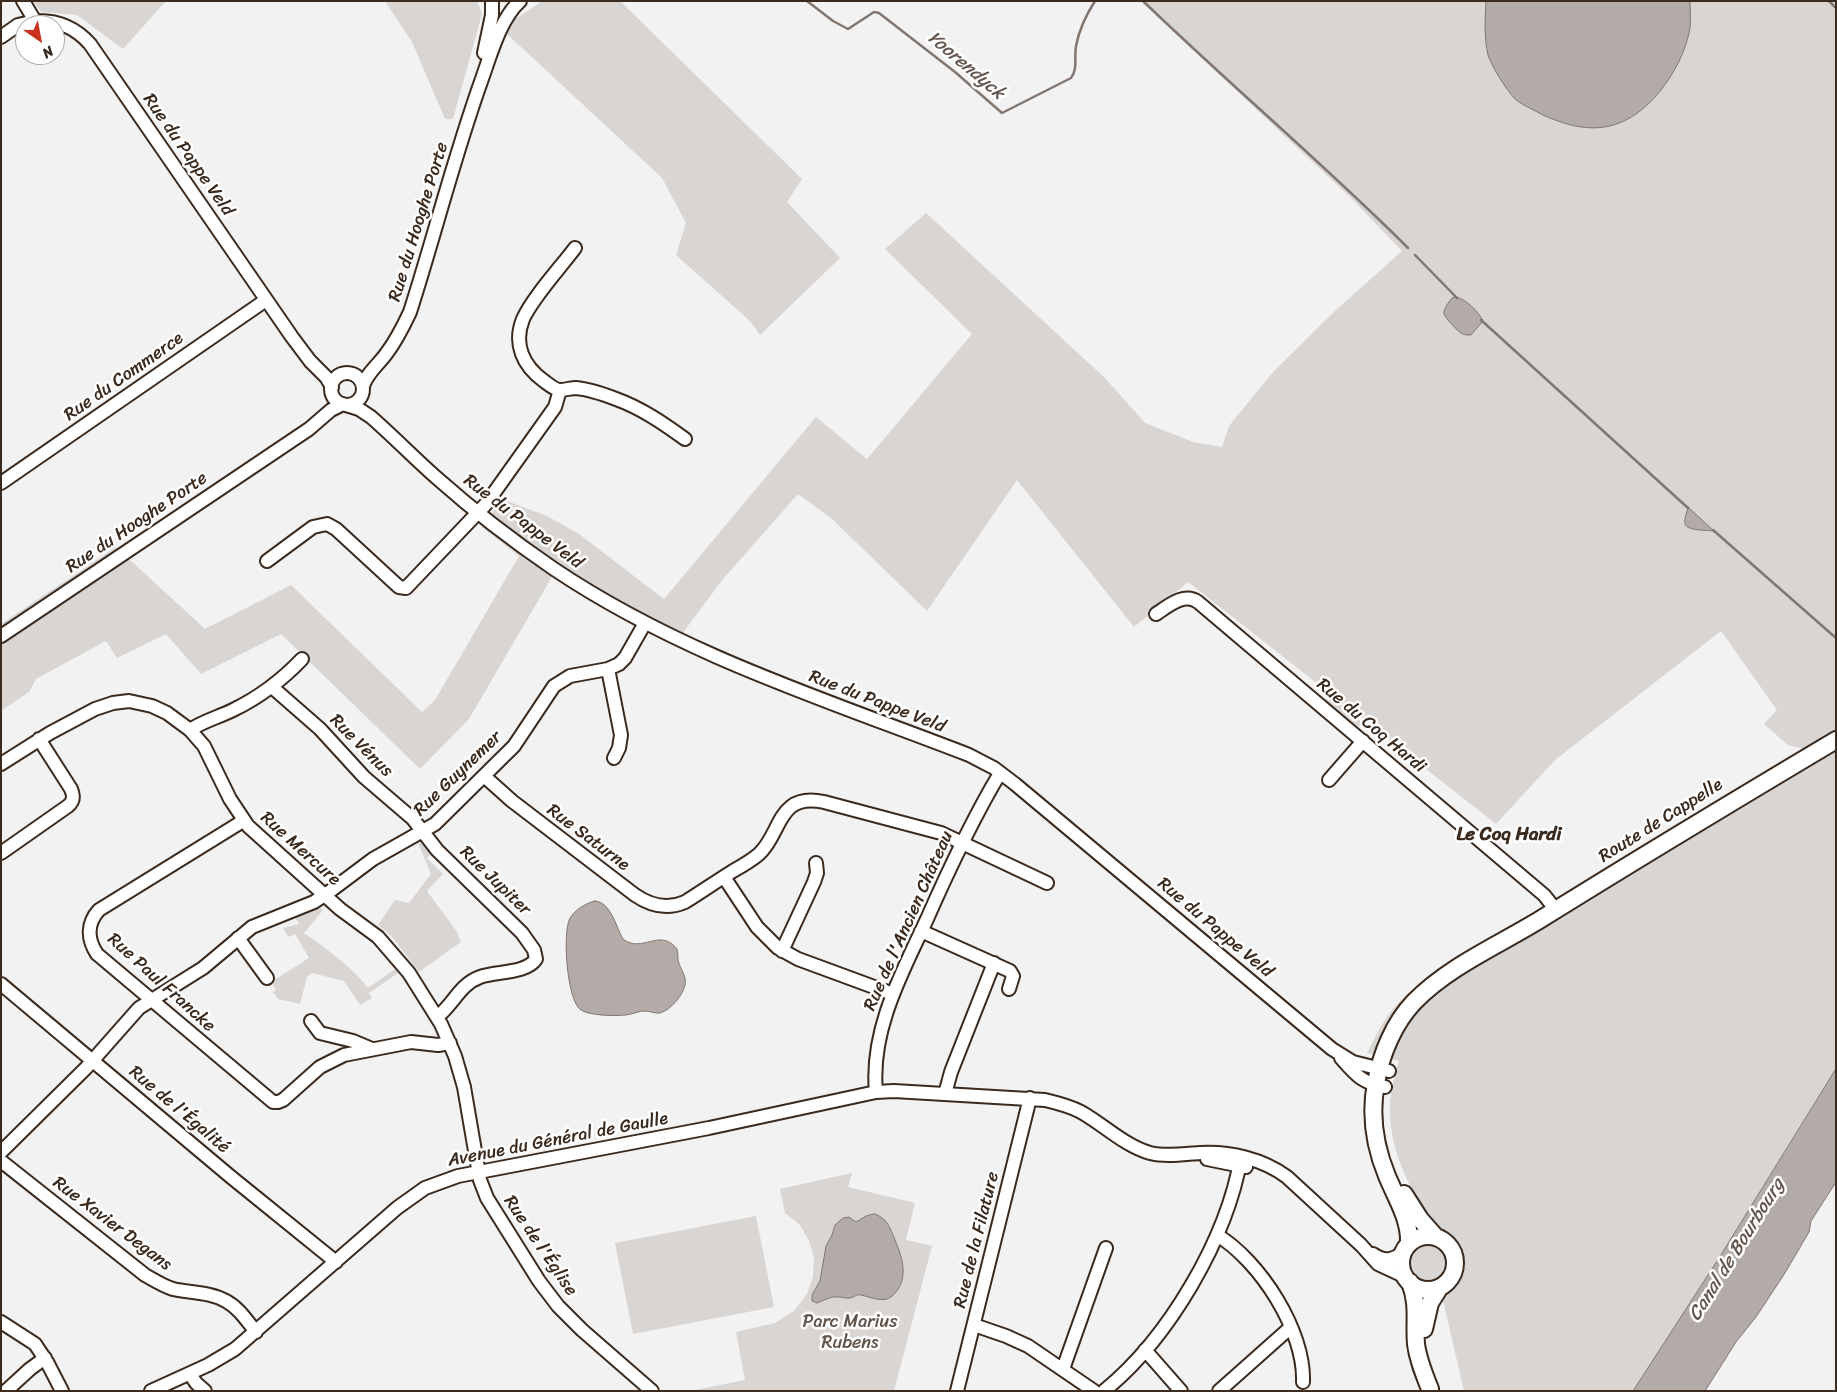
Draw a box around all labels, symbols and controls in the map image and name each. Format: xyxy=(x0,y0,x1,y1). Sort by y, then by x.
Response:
north arrow xyxy=(15,15,65,65)
water label: Yoorendyck xyxy=(923,27,1009,105)
text: N xyxy=(37,39,59,65)
street label: Rue du Pappe Veld xyxy=(138,90,238,220)
street label: Rue du Hooghe Porte xyxy=(384,140,454,304)
street label: Rue du Commerce xyxy=(60,328,188,426)
street label: Rue du Hooghe Porte xyxy=(62,468,212,578)
street label: Rue du Pappe Veld xyxy=(459,470,587,574)
street label: Rue du Pappe Veld xyxy=(806,666,948,738)
street label: Rue du Coq Hardi xyxy=(1312,674,1430,778)
street label: Rue Vénus xyxy=(325,710,397,782)
street label: Rue Guynemer xyxy=(410,727,506,821)
street label: Route de Cappelle xyxy=(1595,774,1727,868)
street label: Rue Saturne xyxy=(542,800,634,876)
street label: Rue Mercure xyxy=(255,807,345,891)
district label: Le Coq Hardi xyxy=(1456,824,1562,846)
street label: Rue de l'Ancien Château xyxy=(860,828,958,1014)
street label: Rue Jupiter xyxy=(455,842,535,920)
street label: Rue du Pappe Veld xyxy=(1153,873,1277,983)
street label: Rue Paul Francke xyxy=(103,929,219,1037)
street label: Rue de l'Égalité xyxy=(124,1062,234,1158)
street label: Avenue du Général de Gaulle xyxy=(446,1108,670,1172)
street label: Rue de la Filature xyxy=(950,1170,1004,1310)
street label: Rue Xavier Degans xyxy=(48,1172,176,1276)
water label: Canal de Bourbourg xyxy=(1684,1175,1790,1325)
street label: Rue de l'Église xyxy=(498,1192,582,1300)
park label: Parc Marius Rubens xyxy=(802,1311,898,1354)

